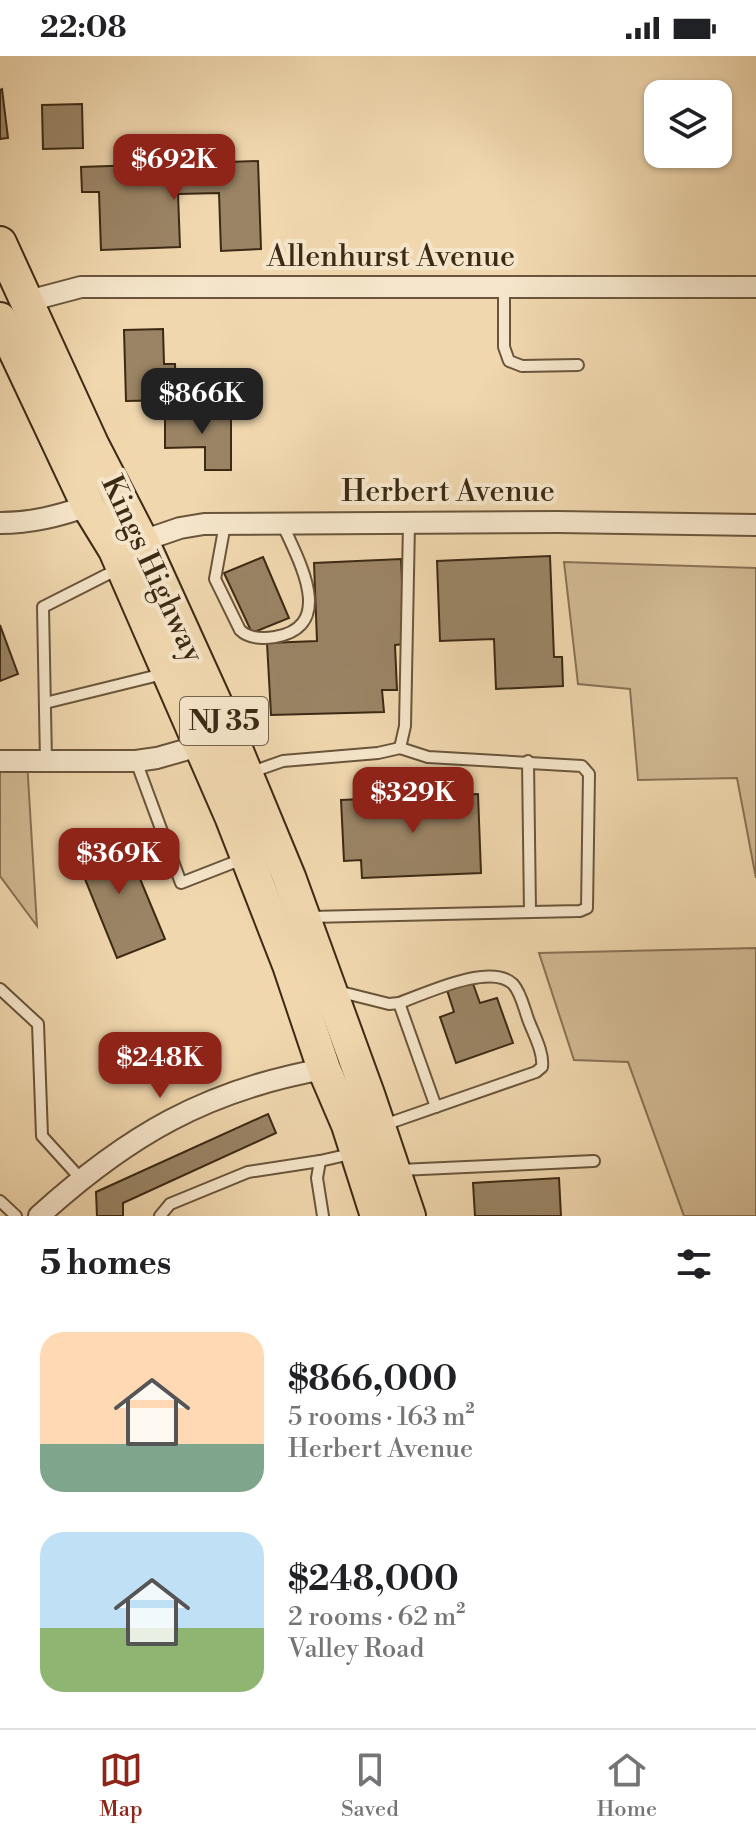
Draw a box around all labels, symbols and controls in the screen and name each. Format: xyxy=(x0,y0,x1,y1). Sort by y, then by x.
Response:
text: 22:08 xyxy=(40,9,127,47)
map controls xyxy=(644,80,732,168)
button: layers xyxy=(644,80,732,168)
pin: $692K xyxy=(118,134,230,202)
text: $692K xyxy=(131,144,217,176)
street label: Allenhurst Avenue xyxy=(266,238,515,276)
pin: $866K xyxy=(146,368,258,436)
text: $866K xyxy=(159,378,245,410)
street label: Kings Highway xyxy=(92,469,212,669)
street label: Herbert Avenue xyxy=(341,473,555,511)
road number: NJ 35 xyxy=(180,697,268,745)
pin: $329K xyxy=(357,767,469,835)
text: $329K xyxy=(371,777,455,809)
pin: $369K xyxy=(63,828,175,896)
text: $369K xyxy=(77,838,161,870)
pin: $248K xyxy=(104,1032,216,1100)
text: $248K xyxy=(117,1042,203,1074)
icon: filters xyxy=(672,1242,716,1286)
text: 5 homes xyxy=(40,1243,171,1285)
text: $866,000 xyxy=(288,1359,457,1401)
icon: home xyxy=(104,1364,200,1460)
text: 5 rooms · 163 m² xyxy=(288,1401,475,1433)
text: Herbert Avenue xyxy=(288,1433,473,1465)
text: $248,000 xyxy=(288,1559,459,1601)
icon: home xyxy=(104,1564,200,1660)
text: 2 rooms · 62 m² xyxy=(288,1601,465,1633)
text: Valley Road xyxy=(288,1633,424,1665)
tab: Map xyxy=(99,1748,143,1823)
tab: Saved xyxy=(341,1748,399,1823)
tab: Home xyxy=(597,1748,657,1823)

